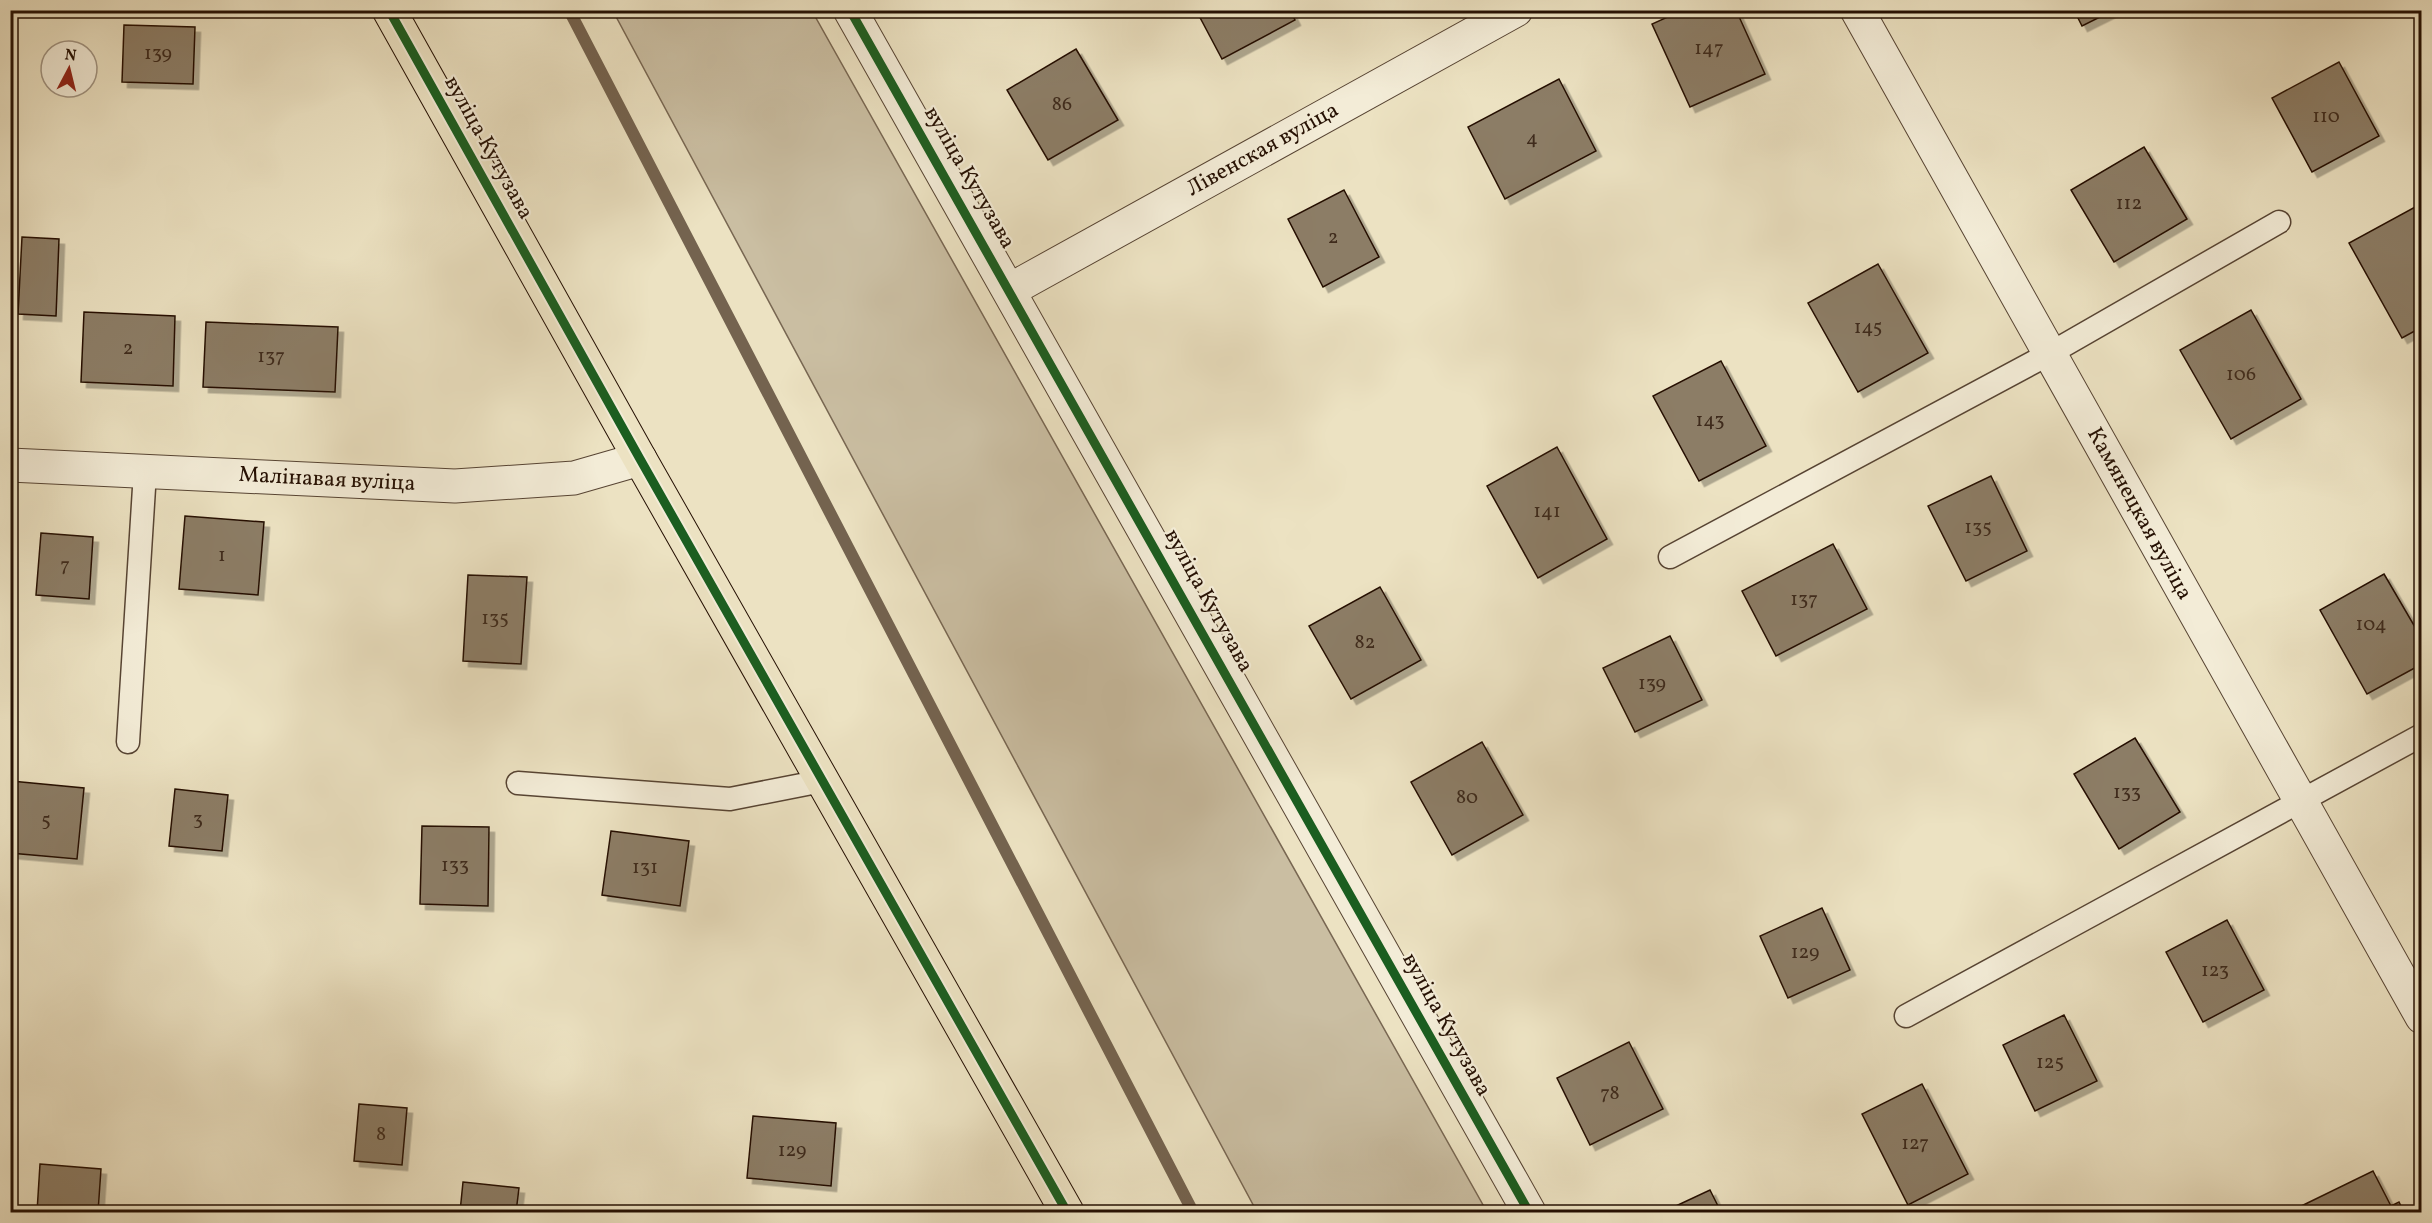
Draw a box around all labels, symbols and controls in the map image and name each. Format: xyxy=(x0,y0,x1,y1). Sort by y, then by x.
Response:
house number: 147 xyxy=(1694,35,1724,63)
north arrow xyxy=(39,39,99,99)
house number: 139 xyxy=(144,40,172,68)
text: N xyxy=(63,44,78,68)
street label: вуліца Кутузава xyxy=(436,70,540,226)
house number: 86 xyxy=(1052,91,1072,119)
street label: Лівенская вуліца xyxy=(1181,95,1345,205)
street label: вуліца Кутузава xyxy=(916,101,1022,255)
house number: 110 xyxy=(2312,103,2340,131)
house number: 4 xyxy=(1526,125,1538,153)
house number: 112 xyxy=(2116,190,2142,218)
house number: 2 xyxy=(1328,224,1338,252)
house number: 145 xyxy=(1854,314,1882,342)
house number: 2 xyxy=(123,335,133,363)
house number: 137 xyxy=(257,343,285,371)
house number: 106 xyxy=(2226,361,2256,389)
house number: 143 xyxy=(1695,407,1725,435)
street label: Камянецкая вуліца xyxy=(2079,422,2199,606)
street label: Малінавая вуліца xyxy=(238,460,416,500)
house number: 141 xyxy=(1533,498,1561,526)
house number: 135 xyxy=(1964,514,1992,542)
street label: вуліца Кутузава xyxy=(1156,523,1260,679)
house number: 1 xyxy=(218,542,226,570)
house number: 7 xyxy=(60,552,70,580)
house number: 137 xyxy=(1790,586,1818,614)
house number: 135 xyxy=(481,605,509,633)
house number: 104 xyxy=(2355,611,2387,639)
house number: 82 xyxy=(1355,629,1375,657)
house number: 139 xyxy=(1638,670,1666,698)
house number: 133 xyxy=(2113,779,2141,807)
house number: 80 xyxy=(1456,784,1478,812)
house number: 3 xyxy=(193,806,203,834)
house number: 5 xyxy=(41,807,51,835)
house number: 133 xyxy=(441,852,469,880)
house number: 131 xyxy=(632,854,658,882)
house number: 129 xyxy=(1791,939,1819,967)
street label: вуліца Кутузава xyxy=(1394,947,1498,1103)
house number: 123 xyxy=(2201,957,2229,985)
house number: 125 xyxy=(2036,1049,2064,1077)
house number: 78 xyxy=(1600,1080,1620,1108)
house number: 8 xyxy=(376,1121,386,1149)
house number: 127 xyxy=(1901,1130,1929,1158)
house number: 129 xyxy=(778,1137,806,1165)

